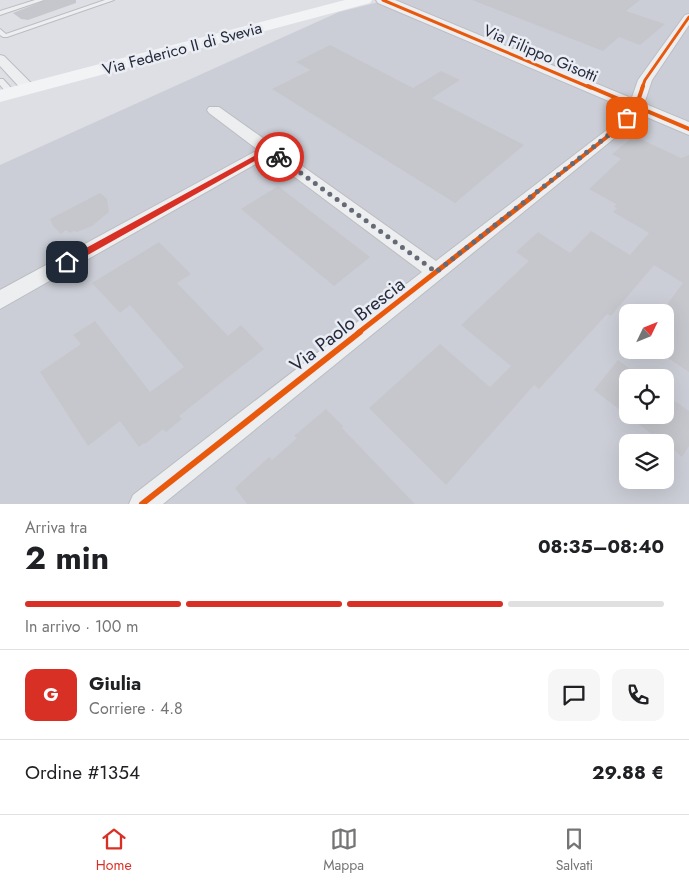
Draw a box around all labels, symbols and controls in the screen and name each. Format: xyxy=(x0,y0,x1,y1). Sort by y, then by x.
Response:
street label: Via Federico II di Svevia xyxy=(100,16,264,81)
street label: Via Filippo Gisotti xyxy=(480,19,602,88)
pin xyxy=(606,97,648,139)
icon: bag xyxy=(613,104,641,132)
courier xyxy=(254,132,304,182)
icon: bike xyxy=(265,143,293,171)
pin xyxy=(46,241,88,283)
icon: home xyxy=(53,248,81,276)
street label: Via Paolo Brescia xyxy=(284,271,411,378)
north arrow xyxy=(619,304,674,359)
map controls xyxy=(619,304,674,489)
button: locate xyxy=(619,369,674,424)
button: layers xyxy=(619,434,674,489)
text: Arriva tra xyxy=(25,516,87,539)
text: 08:35–08:40 xyxy=(538,533,664,560)
text: 2 min xyxy=(25,535,109,581)
text: In arrivo · 100 m xyxy=(25,615,139,638)
button: chat xyxy=(548,669,600,721)
button: phone xyxy=(612,669,664,721)
text: Giulia xyxy=(89,670,141,697)
text: G xyxy=(43,681,59,708)
text: Corriere · 4.8 xyxy=(89,697,183,720)
text: Ordine #1354 xyxy=(25,759,140,786)
text: 29.88 € xyxy=(592,759,664,786)
tab: Home xyxy=(96,825,132,875)
tab: Mappa xyxy=(323,825,364,875)
tab: Salvati xyxy=(556,825,593,875)

